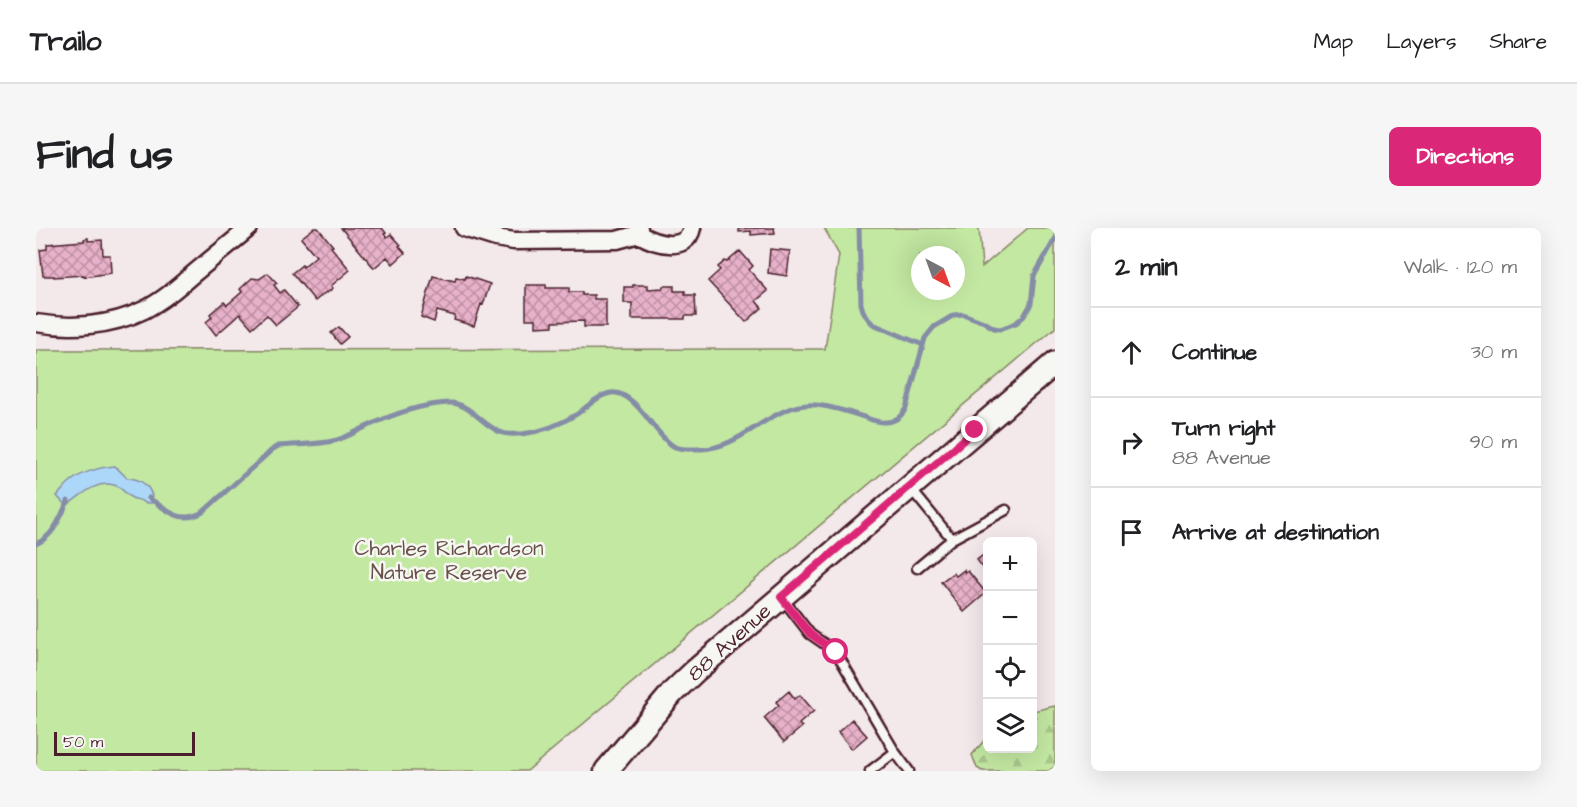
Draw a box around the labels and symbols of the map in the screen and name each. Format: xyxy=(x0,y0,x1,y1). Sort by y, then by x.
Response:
north arrow xyxy=(911,246,965,300)
route end xyxy=(961,416,987,442)
park label: Charles Richardson Nature Reserve xyxy=(355,534,543,587)
street label: 88 Avenue xyxy=(681,597,778,688)
route start xyxy=(822,638,848,664)
scale bar xyxy=(54,729,195,756)

